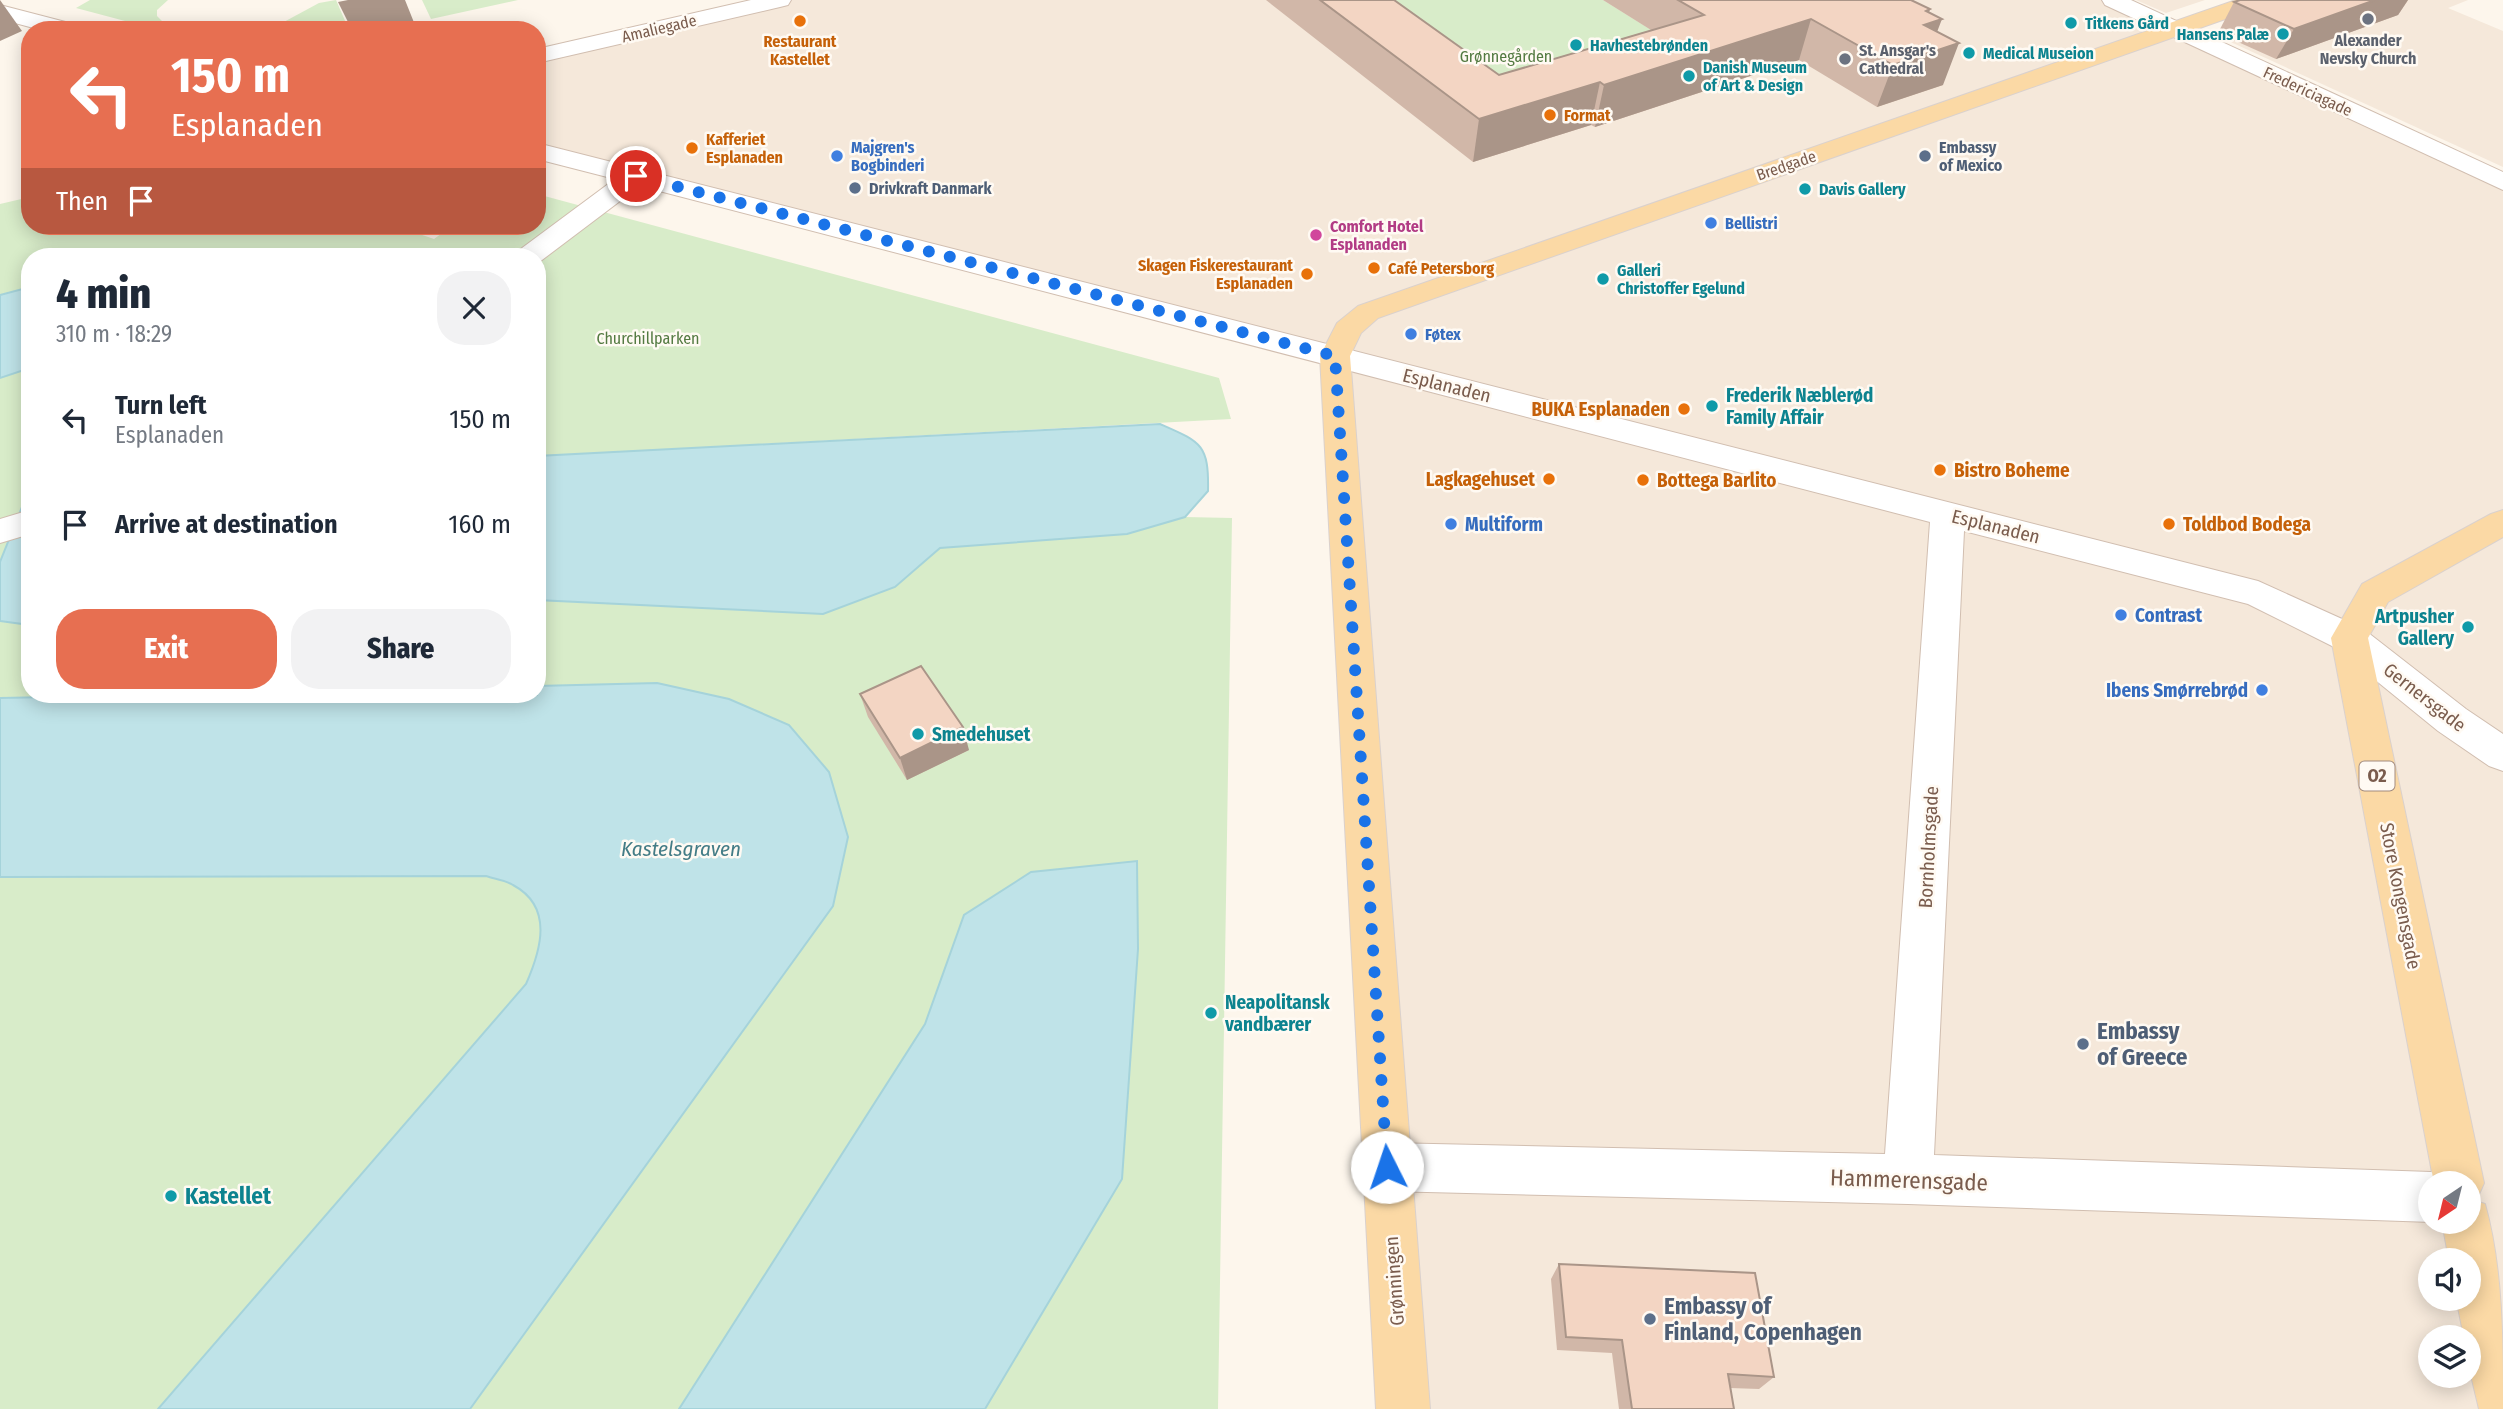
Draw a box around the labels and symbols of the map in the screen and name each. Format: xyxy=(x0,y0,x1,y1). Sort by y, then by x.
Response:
street label: Amaliegade xyxy=(620,11,698,46)
marker: Alexander Nevsky Church xyxy=(2360,11,2376,27)
marker: Restaurant Kastellet xyxy=(792,13,808,29)
place label: Titkens Gård xyxy=(2085,14,2169,33)
marker: Titkens Gård xyxy=(2063,15,2079,31)
place label: Hansens Palæ xyxy=(2177,25,2270,44)
marker: Hansens Palæ xyxy=(2275,26,2291,42)
place label: Alexander Nevsky Church xyxy=(2320,31,2416,68)
place label: Restaurant Kastellet xyxy=(764,32,837,69)
place label: Havhestebrønden xyxy=(1590,36,1708,55)
marker: Havhestebrønden xyxy=(1568,37,1584,53)
place label: St. Ansgar's Cathedral xyxy=(1859,41,1936,78)
place label: Medical Museion xyxy=(1983,44,2094,63)
marker: Medical Museion xyxy=(1961,45,1977,61)
park label: Grønnegården xyxy=(1460,47,1552,66)
marker: St. Ansgar's Cathedral xyxy=(1837,51,1853,67)
place label: Danish Museum of Art & Design xyxy=(1703,58,1807,95)
street label: Fredericiagade xyxy=(2260,63,2355,120)
marker: Danish Museum of Art & Design xyxy=(1681,68,1697,84)
place label: Format xyxy=(1564,106,1611,125)
marker: Format xyxy=(1542,107,1558,123)
place label: Kafferiet Esplanaden xyxy=(706,130,783,167)
place label: Majgren's Bogbinderi xyxy=(851,138,925,175)
place label: Embassy of Mexico xyxy=(1939,138,2003,175)
marker: Kafferiet Esplanaden xyxy=(684,140,700,156)
pin xyxy=(606,146,666,206)
street label: Bredgade xyxy=(1754,146,1819,185)
marker: Majgren's Bogbinderi xyxy=(829,148,845,164)
marker: Embassy of Mexico xyxy=(1917,148,1933,164)
place label: Drivkraft Danmark xyxy=(869,179,992,198)
marker: Drivkraft Danmark xyxy=(847,180,863,196)
place label: Davis Gallery xyxy=(1819,180,1906,199)
marker: Davis Gallery xyxy=(1797,181,1813,197)
place label: Bellistri xyxy=(1725,214,1778,233)
marker: Bellistri xyxy=(1703,215,1719,231)
place label: Comfort Hotel Esplanaden xyxy=(1330,217,1424,254)
marker: Comfort Hotel Esplanaden xyxy=(1308,227,1324,243)
place label: Skagen Fiskerestaurant Esplanaden xyxy=(1138,256,1293,293)
place label: Café Petersborg xyxy=(1388,259,1494,278)
marker: Café Petersborg xyxy=(1366,260,1382,276)
place label: Galleri Christoffer Egelund xyxy=(1617,261,1745,298)
marker: Skagen Fiskerestaurant Esplanaden xyxy=(1299,266,1315,282)
marker: Galleri Christoffer Egelund xyxy=(1595,271,1611,287)
place label: Føtex xyxy=(1425,325,1461,344)
marker: Føtex xyxy=(1403,326,1419,342)
park label: Churchillparken xyxy=(596,329,700,348)
street label: Esplanaden xyxy=(1400,363,1493,408)
place label: Frederik Næblerød Family Affair xyxy=(1726,384,1873,429)
place label: BUKA Esplanaden xyxy=(1531,398,1670,421)
marker: Frederik Næblerød Family Affair xyxy=(1704,398,1720,414)
marker: BUKA Esplanaden xyxy=(1676,401,1692,417)
place label: Bistro Boheme xyxy=(1954,459,2070,482)
marker: Bistro Boheme xyxy=(1932,462,1948,478)
place label: Lagkagehuset xyxy=(1426,468,1535,491)
place label: Bottega Barlito xyxy=(1657,469,1776,492)
marker: Lagkagehuset xyxy=(1541,471,1557,487)
marker: Bottega Barlito xyxy=(1635,472,1651,488)
street label: Esplanaden xyxy=(1949,504,2042,549)
place label: Multiform xyxy=(1465,513,1543,536)
place label: Toldbod Bodega xyxy=(2183,513,2311,536)
marker: Multiform xyxy=(1443,516,1459,532)
marker: Toldbod Bodega xyxy=(2161,516,2177,532)
place label: Contrast xyxy=(2135,604,2202,627)
place label: Artpusher Gallery xyxy=(2374,605,2455,650)
marker: Contrast xyxy=(2113,607,2129,623)
marker: Artpusher Gallery xyxy=(2460,619,2476,635)
street label: Gernersgade xyxy=(2379,658,2470,737)
place label: Ibens Smørrebrød xyxy=(2106,679,2248,702)
marker: Ibens Smørrebrød xyxy=(2254,682,2270,698)
place label: Smedehuset xyxy=(932,723,1031,746)
marker: Smedehuset xyxy=(910,726,926,742)
road number: O2 xyxy=(2360,762,2394,790)
street label: Bornholmsgade xyxy=(1914,785,1943,909)
street label: Store Kongensgade xyxy=(2375,821,2426,971)
water label: Kastelsgraven xyxy=(621,836,741,862)
place label: Neapolitansk vandbærer xyxy=(1224,991,1330,1036)
marker: Neapolitansk vandbærer xyxy=(1203,1005,1219,1021)
place label: Embassy of Greece xyxy=(2097,1017,2188,1071)
marker: Embassy of Greece xyxy=(2075,1036,2091,1052)
position arrow xyxy=(1350,1130,1424,1204)
street label: Hammerensgade xyxy=(1830,1163,1988,1197)
north arrow xyxy=(2418,1171,2482,1234)
place label: Kastellet xyxy=(185,1182,272,1210)
marker: Kastellet xyxy=(163,1188,179,1204)
street label: Grønningen xyxy=(1380,1235,1409,1327)
place label: Embassy of Finland, Copenhagen xyxy=(1664,1292,1862,1346)
marker: Embassy of Finland, Copenhagen xyxy=(1642,1311,1658,1327)

